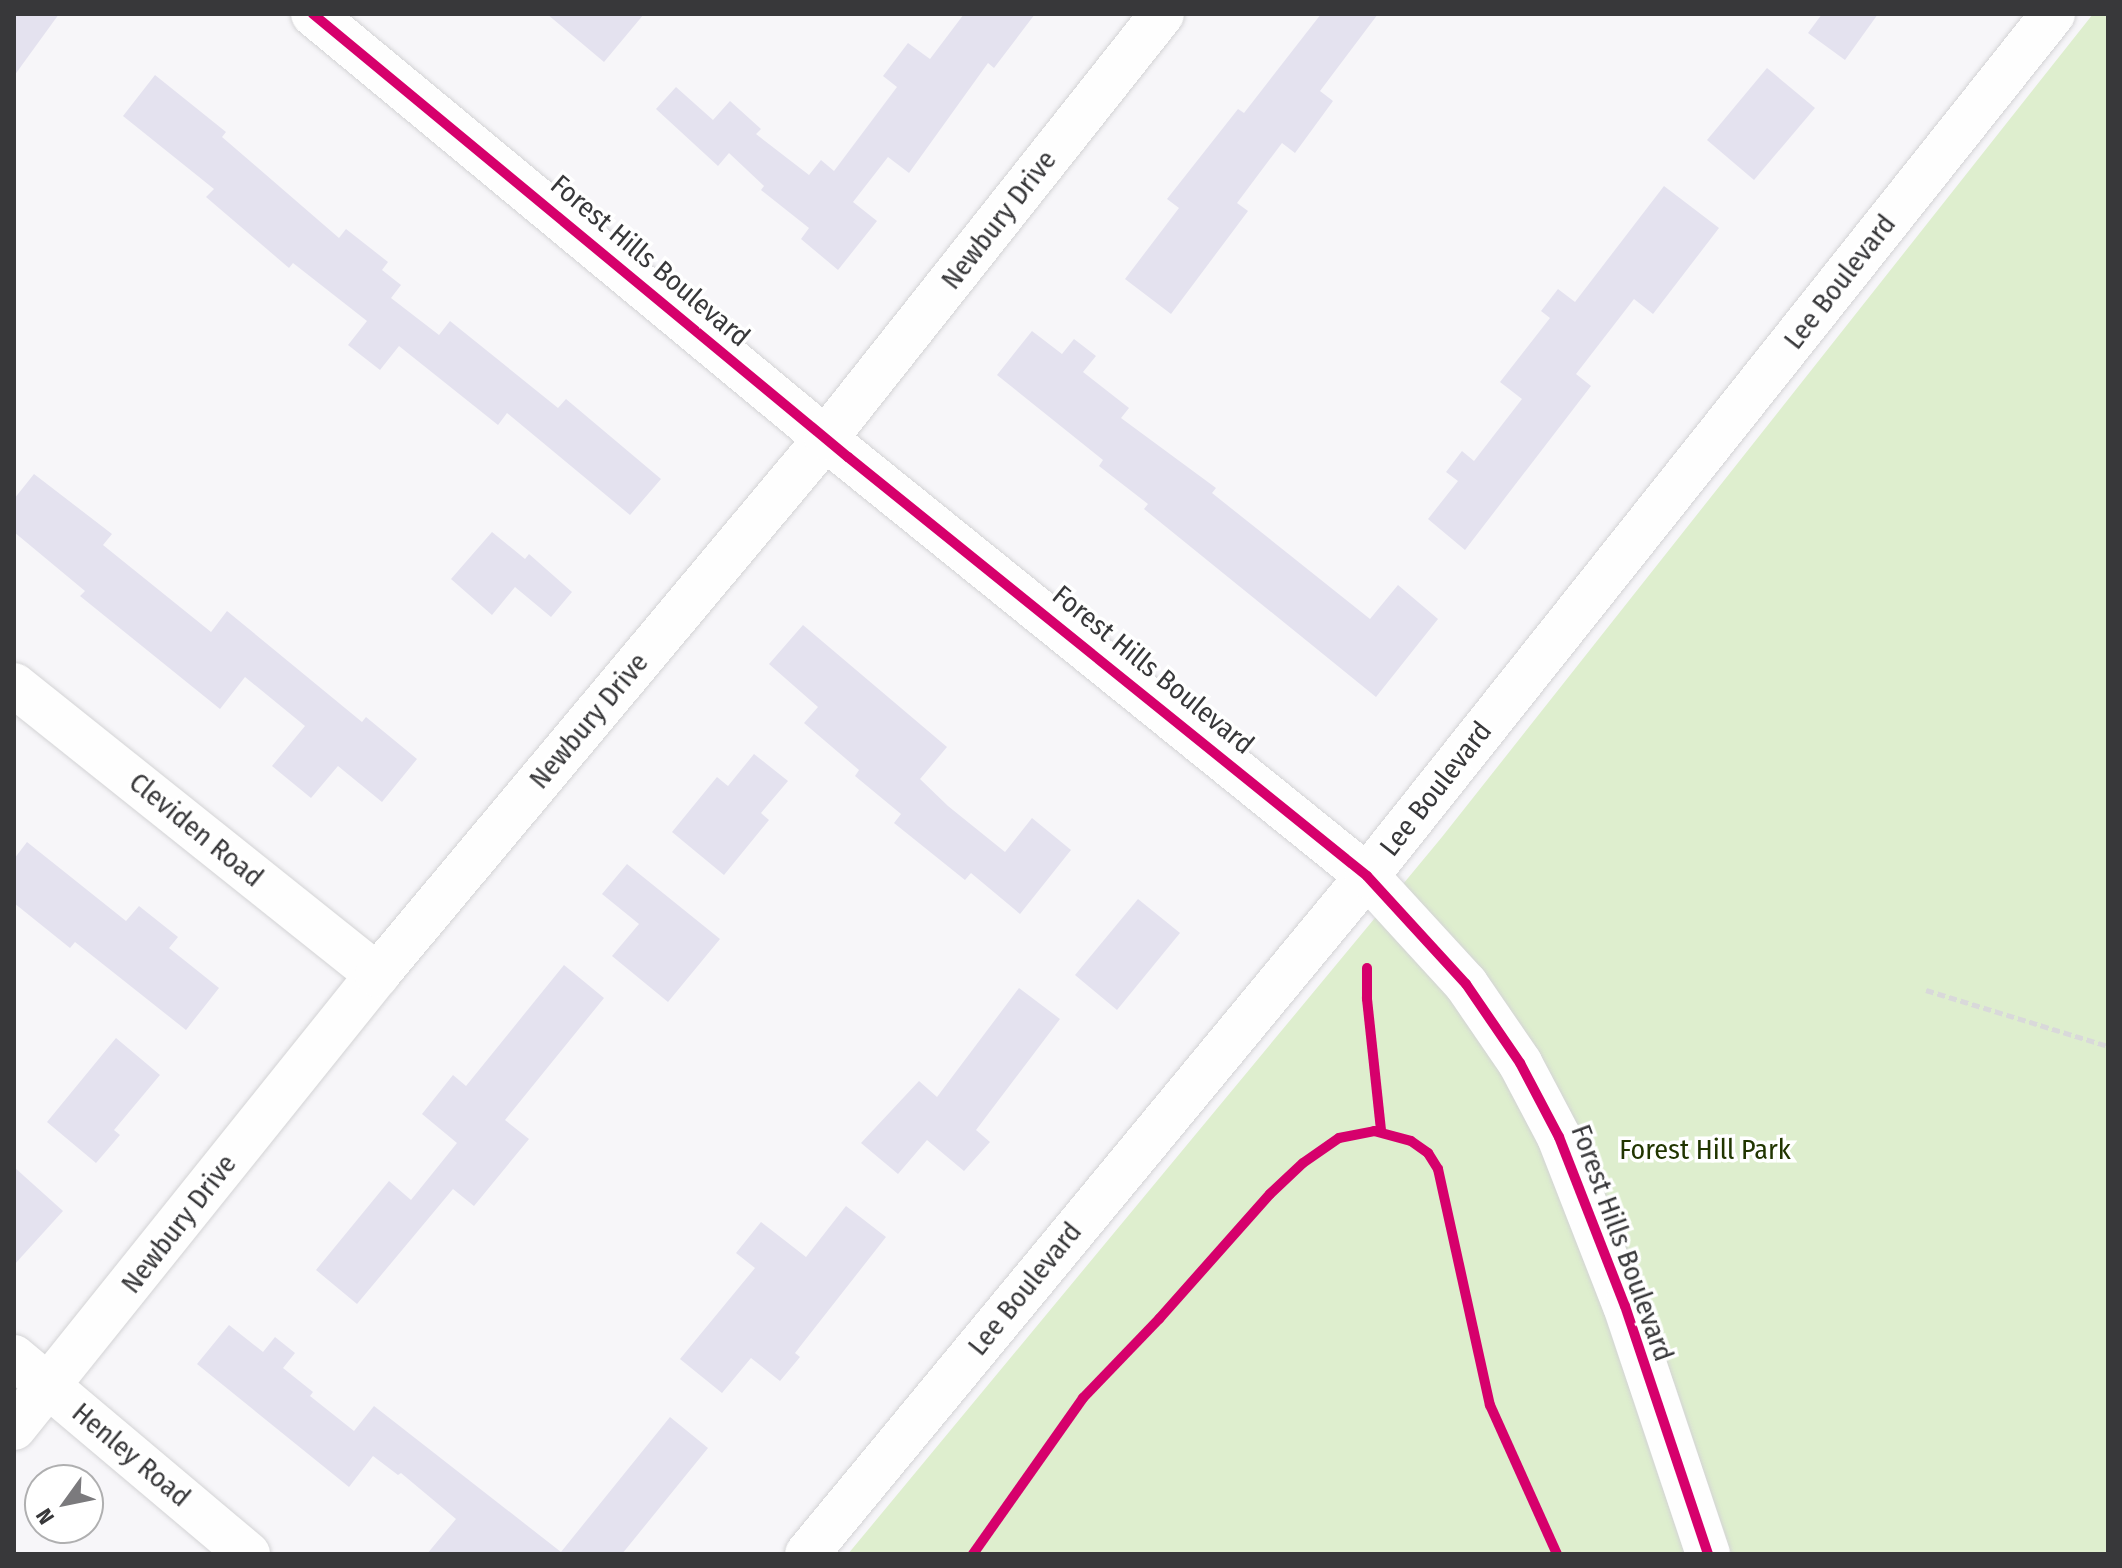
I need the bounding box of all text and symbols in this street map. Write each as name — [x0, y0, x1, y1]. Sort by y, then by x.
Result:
street label: Newbury Drive — [934, 144, 1064, 296]
street label: Forest Hills Boulevard — [544, 168, 756, 354]
street label: Lee Boulevard — [1777, 208, 1903, 356]
street label: Forest Hills Boulevard — [1046, 578, 1260, 762]
street label: Newbury Drive — [523, 646, 655, 796]
street label: Lee Boulevard — [1373, 715, 1499, 863]
street label: Cleviden Road — [122, 766, 270, 894]
street label: Forest Hills Boulevard — [1564, 1120, 1680, 1366]
park label: Forest Hill Park — [1619, 1133, 1791, 1167]
street label: Newbury Drive — [114, 1148, 244, 1300]
street label: Lee Boulevard — [961, 1216, 1089, 1362]
street label: Henley Road — [65, 1396, 197, 1514]
north arrow — [24, 1464, 104, 1544]
text: N — [30, 1503, 60, 1529]

